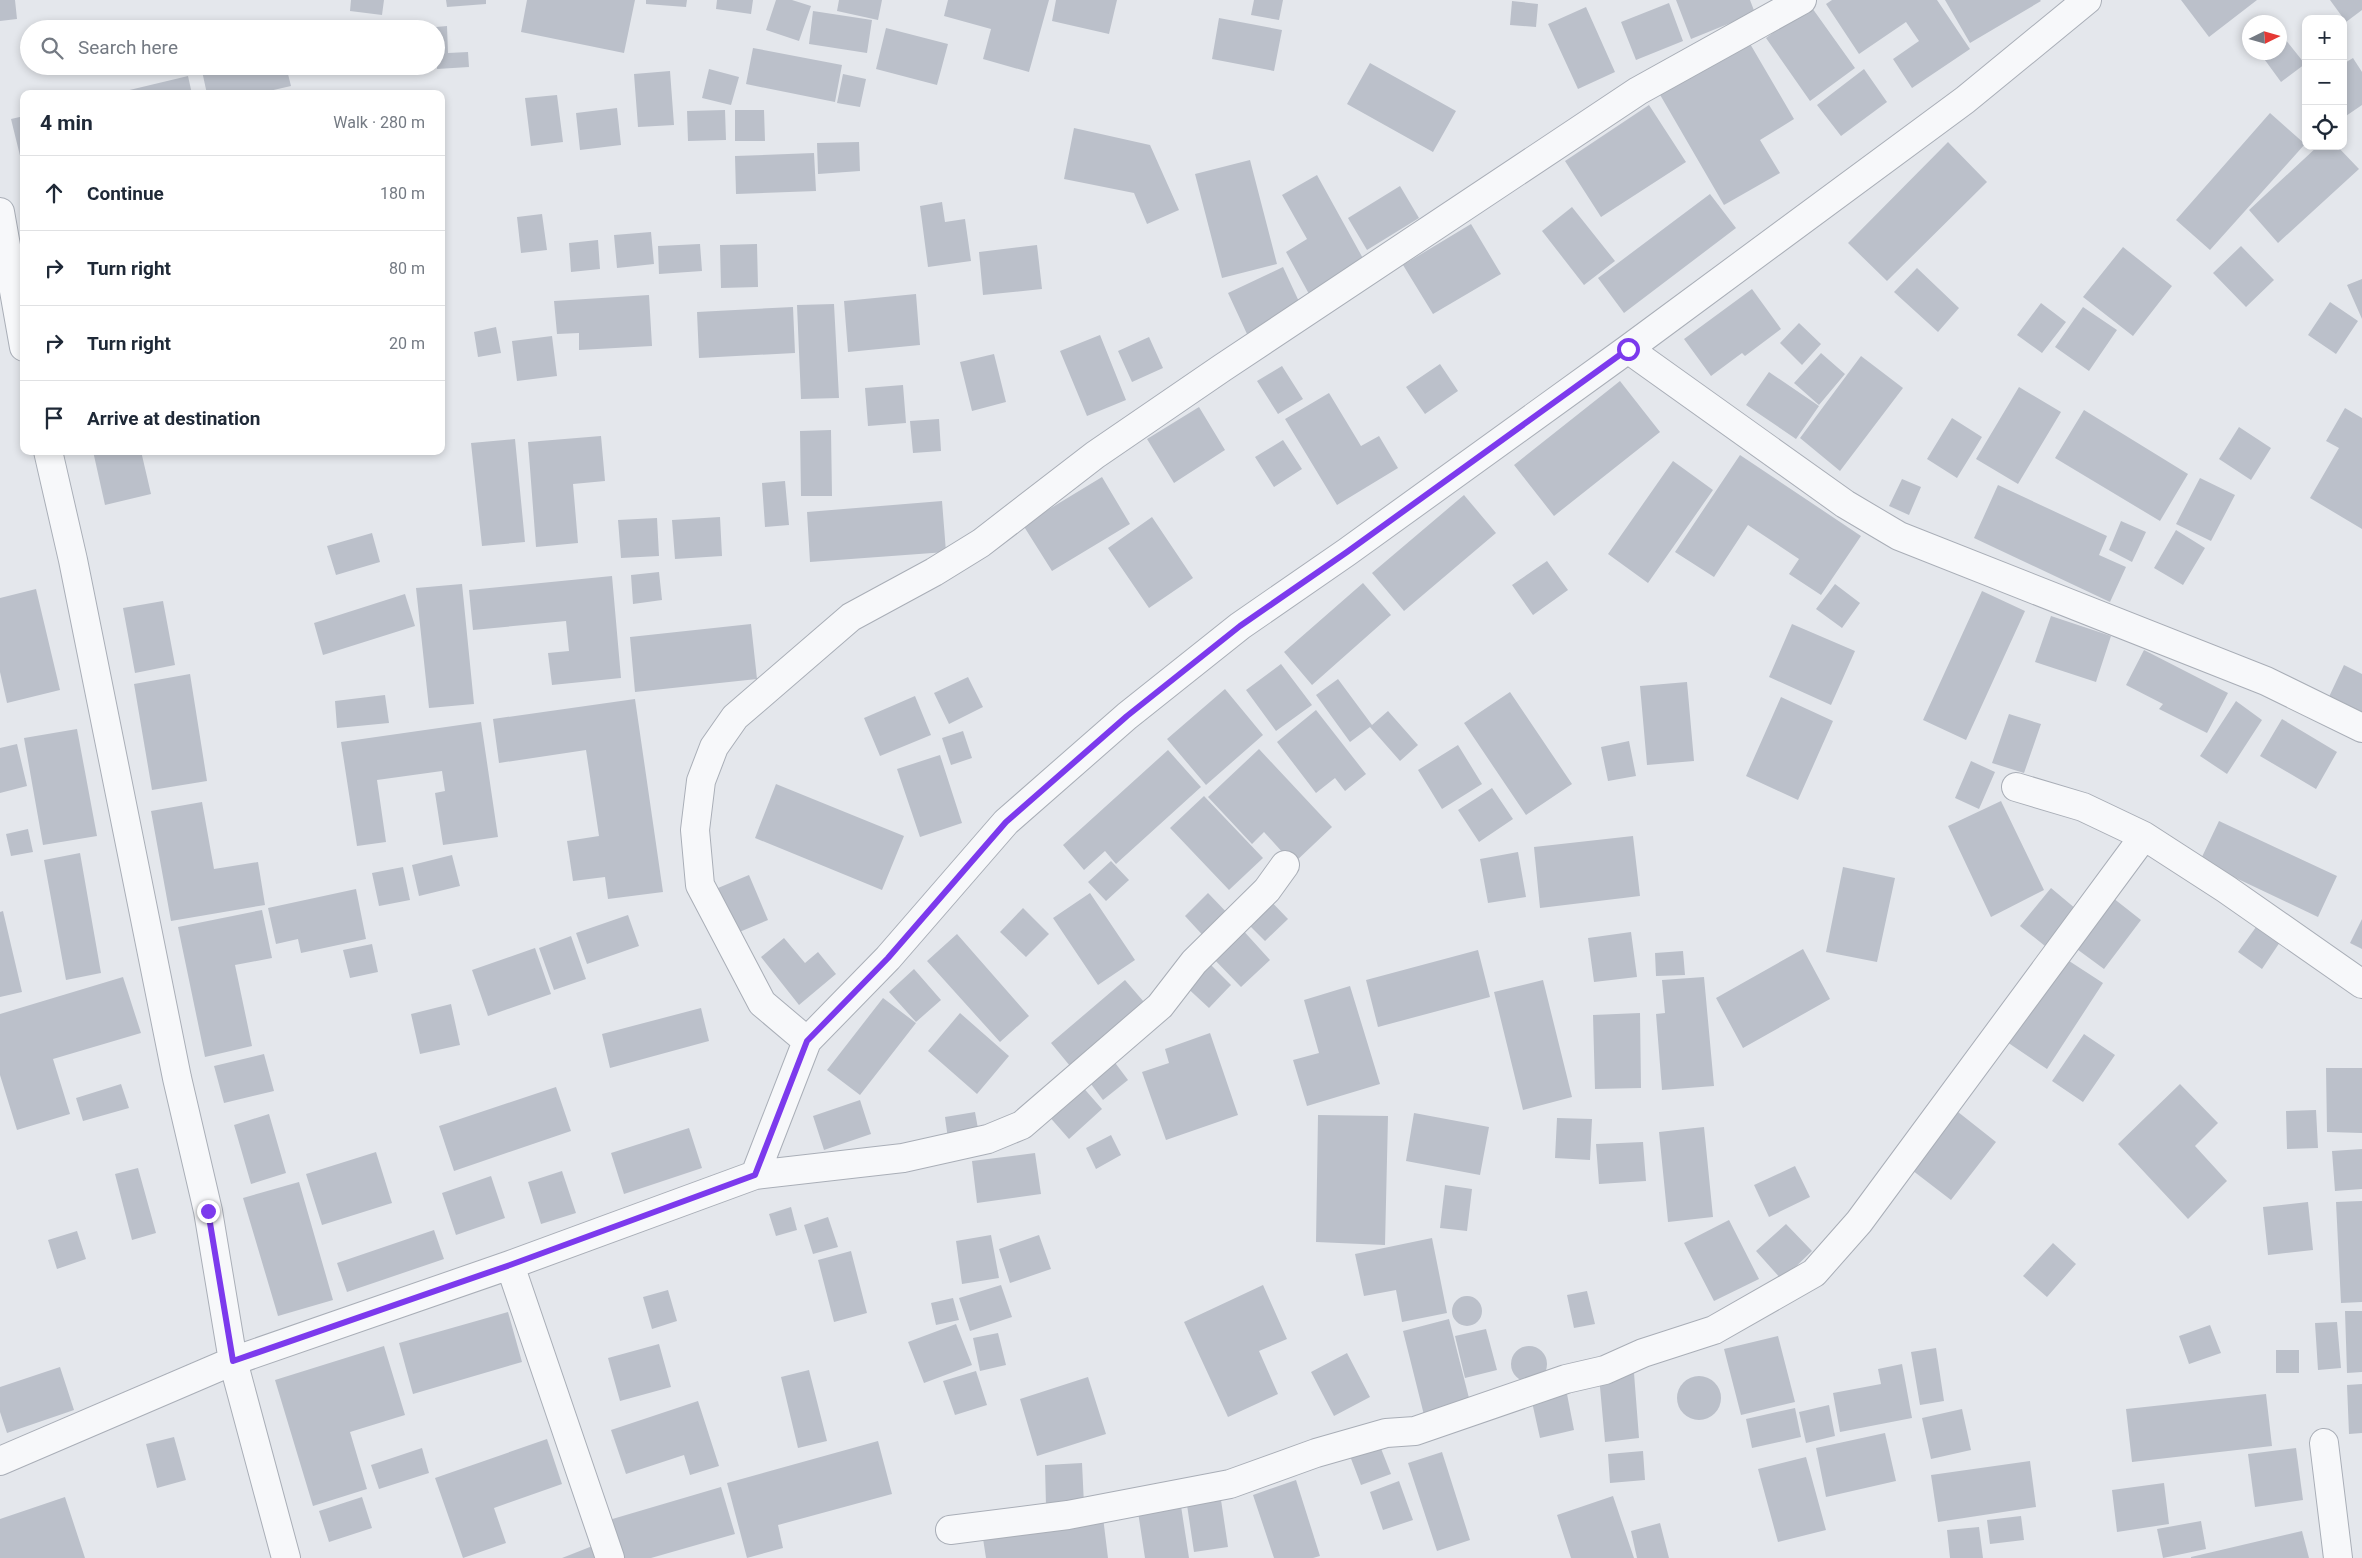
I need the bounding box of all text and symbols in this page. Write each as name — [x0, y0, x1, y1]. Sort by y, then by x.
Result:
north arrow — [2242, 15, 2287, 60]
map controls — [2302, 15, 2347, 150]
button: + — [2302, 15, 2347, 60]
search box — [20, 20, 445, 75]
icon: search — [38, 34, 66, 62]
text: Search here — [78, 36, 178, 59]
button: − — [2302, 60, 2347, 105]
button: locate — [2302, 105, 2347, 150]
text: 4 min — [40, 111, 93, 135]
text: Walk · 280 m — [333, 113, 425, 132]
icon: ahead — [40, 179, 68, 207]
text: Continue — [87, 182, 164, 205]
text: 180 m — [380, 184, 425, 203]
icon: right — [40, 254, 68, 282]
text: Turn right — [87, 257, 171, 280]
text: 80 m — [389, 259, 425, 278]
icon: right — [40, 329, 68, 357]
text: Turn right — [87, 332, 171, 355]
text: 20 m — [389, 334, 425, 353]
route start — [1617, 338, 1640, 361]
icon: arrive — [40, 404, 68, 432]
text: Arrive at destination — [87, 407, 260, 430]
route end — [197, 1200, 220, 1223]

